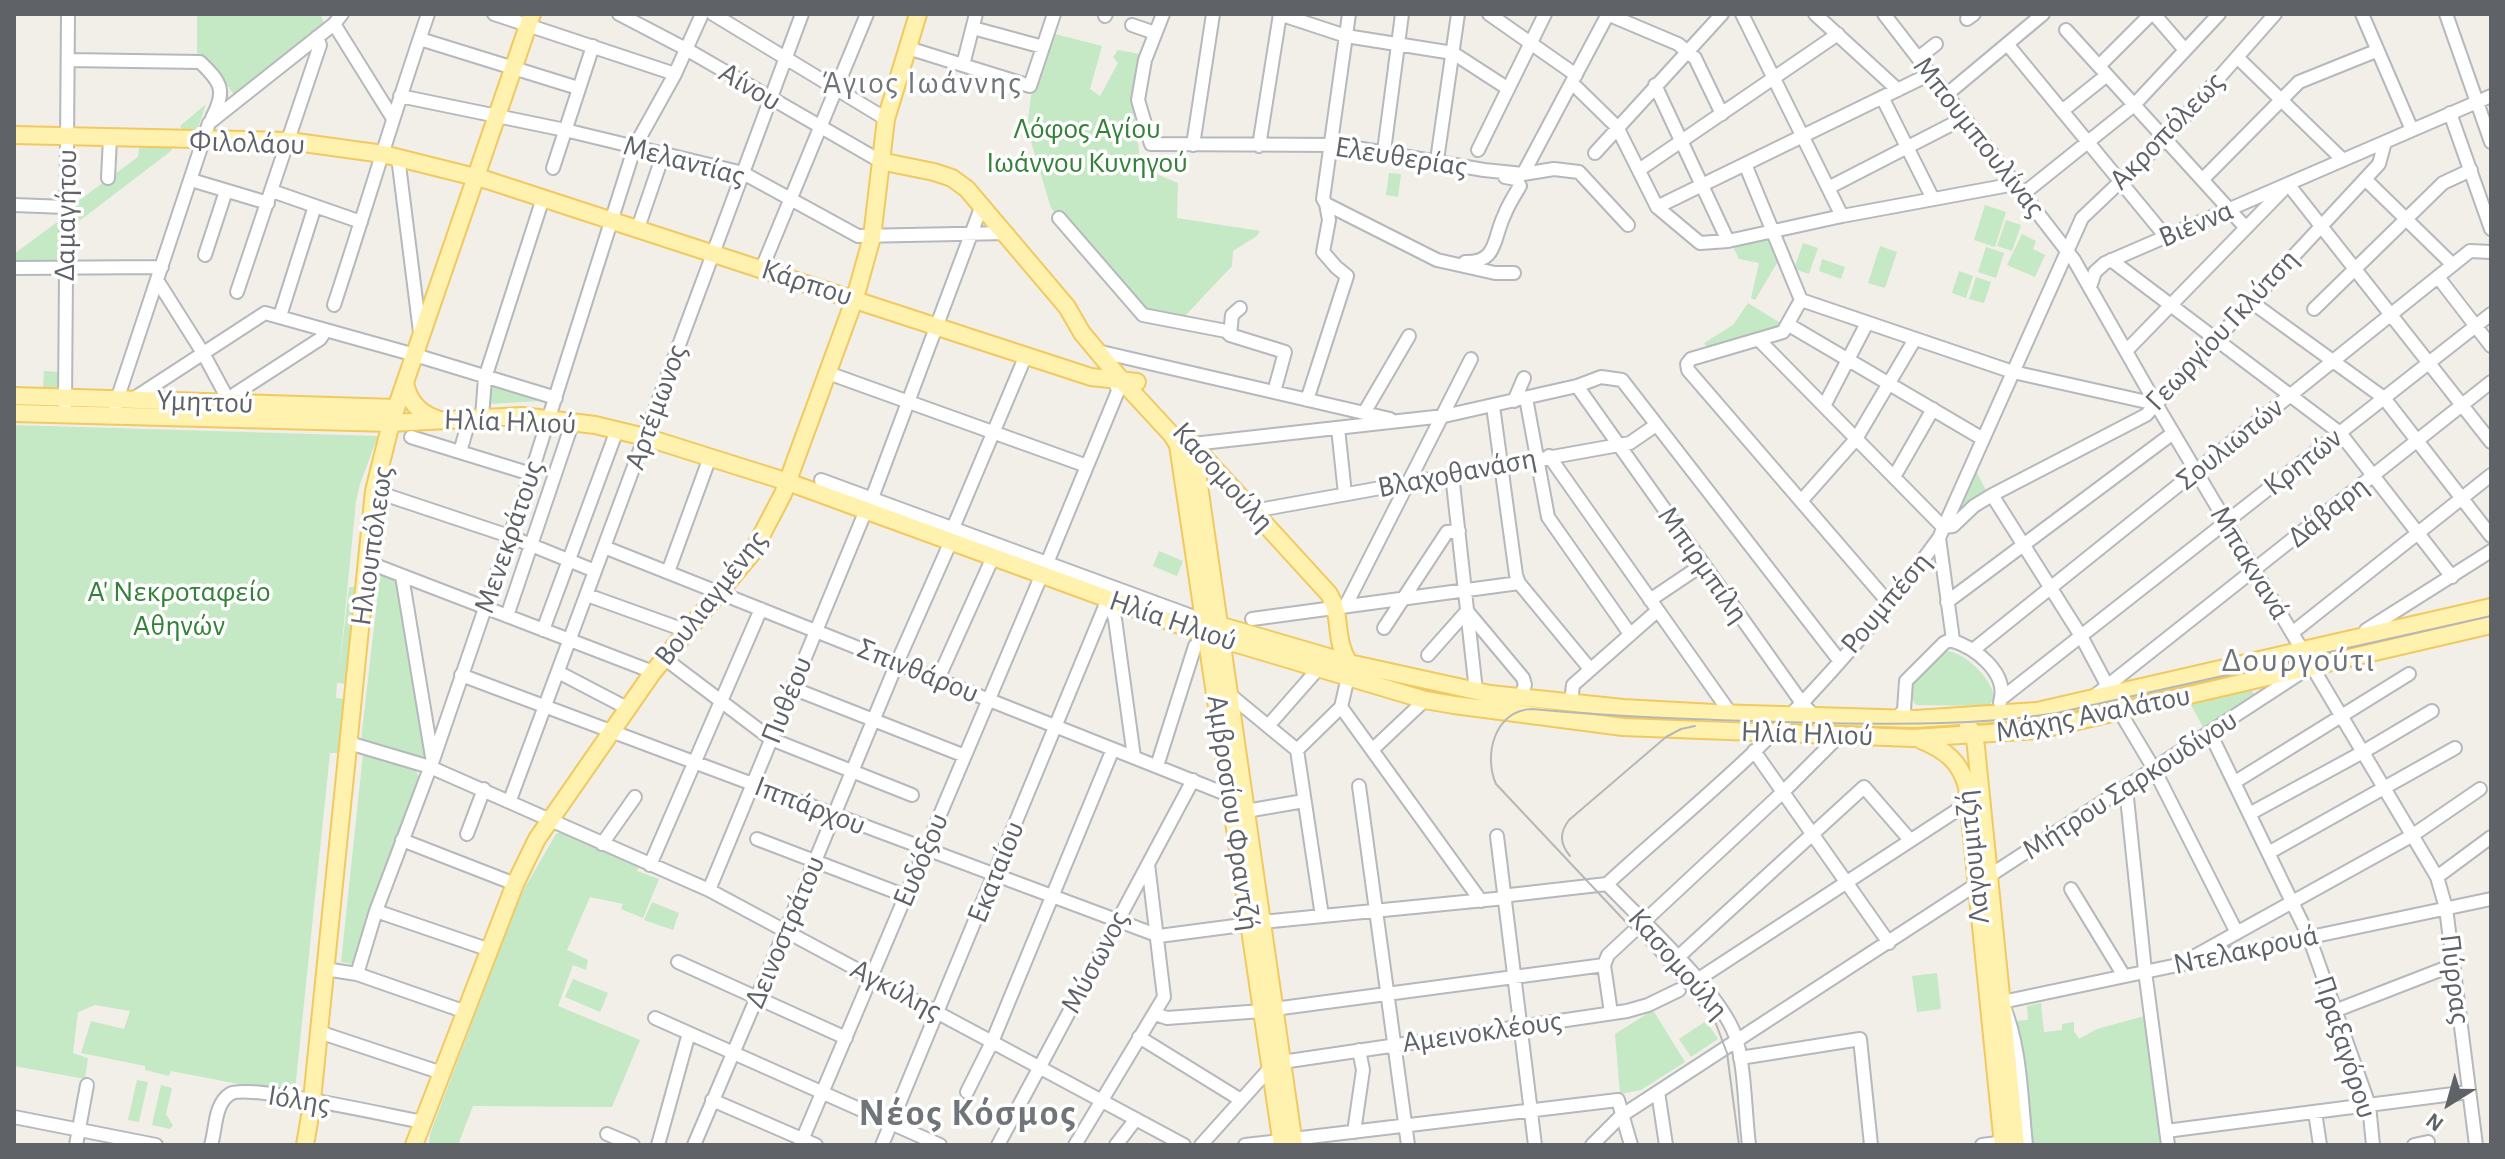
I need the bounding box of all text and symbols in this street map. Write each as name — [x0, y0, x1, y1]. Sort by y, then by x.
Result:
street label: Μπουμπουλίνας — [1905, 49, 2053, 225]
street label: Αίνου — [712, 55, 788, 119]
district label: Άγιος Ιωάννης — [821, 64, 1023, 102]
street label: Ακροπόλεως — [2102, 64, 2232, 198]
park label: Λόφος Αγίου Ιωάννου Κυνηγού — [986, 111, 1188, 182]
street label: Φιλολάου — [188, 123, 306, 163]
street label: Μελαντίας — [619, 128, 749, 194]
street label: Ελευθερίας — [1332, 129, 1470, 185]
street label: Δαμαγήτου — [47, 149, 85, 281]
street label: Βιέννα — [2153, 192, 2239, 256]
street label: Γεωργίου Γκλύτση — [2138, 242, 2306, 418]
street label: Κάρπου — [757, 251, 857, 315]
street label: Αρτέμωνος — [617, 339, 695, 475]
street label: Υμηττού — [156, 382, 254, 422]
street label: Σουλιωτών — [2169, 390, 2291, 498]
street label: Ηλία Ηλιού — [443, 402, 577, 442]
street label: Κασομούλη — [1164, 415, 1282, 539]
street label: Κρητών — [2256, 420, 2350, 504]
street label: Βλαχοθανάση — [1375, 440, 1539, 506]
street label: Μενεκράτους — [466, 456, 552, 618]
street label: Ηλιουπόλεως — [343, 464, 401, 628]
street label: Δάβαρη — [2280, 469, 2376, 555]
street label: Μπιρμπίλη — [1650, 500, 1756, 630]
street label: Μπακνανά — [2202, 500, 2298, 626]
street label: Βουλιαγμένης — [647, 523, 775, 673]
street label: Ρουμπέση — [1833, 545, 1939, 661]
park label: Α' Νεκροταφείο Αθηνών — [87, 574, 271, 644]
street label: Ηλία Ηλιού — [1104, 582, 1242, 660]
street label: Σπινθάρου — [852, 630, 984, 712]
district label: Δουργούτι — [2222, 641, 2376, 681]
street label: Πυθέου — [753, 651, 821, 749]
street label: Μάχης Αναλάτου — [1993, 677, 2193, 751]
street label: Αμβροσίου Φραντζή — [1199, 693, 1267, 933]
street label: Μήτρου Σαρκουδίνου — [2016, 702, 2244, 868]
street label: Ηλία Ηλιού — [1740, 714, 1874, 754]
street label: Ιππάρχου — [749, 768, 871, 844]
street label: Λαγουμιτζή — [1948, 788, 1998, 926]
street label: Ευδόξου — [885, 808, 957, 912]
street label: Εκαταίου — [959, 816, 1033, 928]
street label: Δεινοστράτου — [737, 850, 833, 1014]
street label: Κασομούλη — [1620, 901, 1736, 1027]
street label: Μύσωνος — [1053, 904, 1137, 1020]
street label: Ντελακρουά — [2170, 917, 2322, 983]
street label: Πύρρας — [2432, 932, 2478, 1026]
street label: Αγκύλης — [844, 951, 948, 1029]
street label: Πραξαγόρου — [2305, 971, 2385, 1123]
street label: Αμεινοκλέους — [1400, 1003, 1564, 1061]
north arrow — [2409, 1063, 2489, 1143]
street label: Ιόλης — [265, 1077, 333, 1123]
district label: Νέος Κόσμος — [858, 1091, 1078, 1137]
text: N — [2422, 1109, 2447, 1136]

